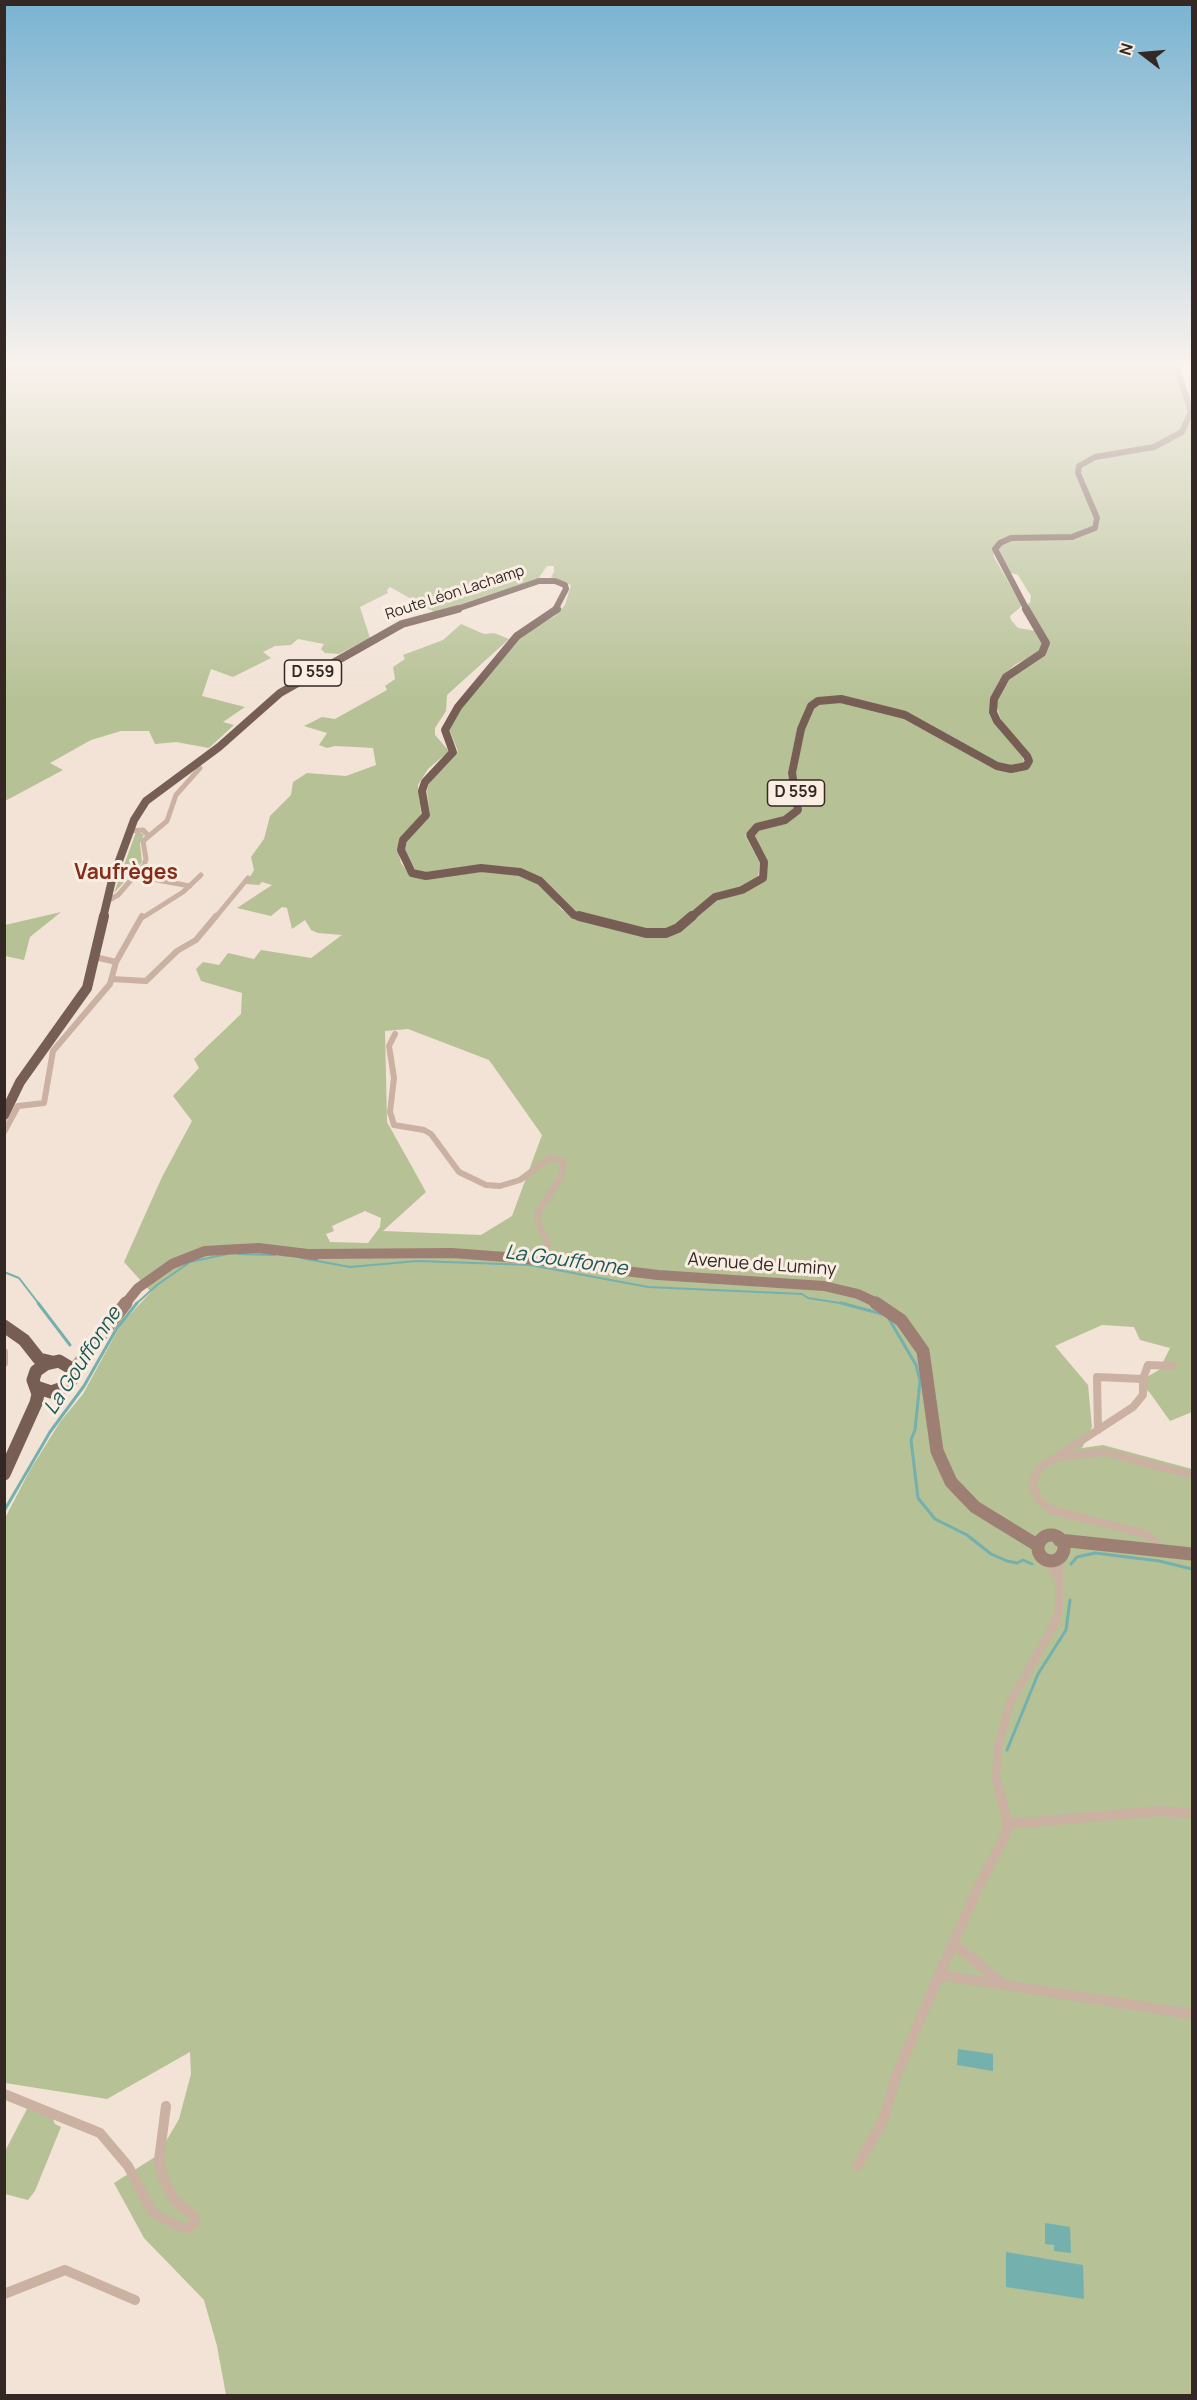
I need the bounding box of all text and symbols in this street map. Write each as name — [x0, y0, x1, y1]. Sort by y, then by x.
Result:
north arrow — [1113, 24, 1173, 84]
text: N — [1114, 40, 1138, 58]
street label: Route Léon Lachamp — [383, 562, 527, 624]
road number: D 559 — [284, 660, 342, 686]
road number: D 559 — [768, 780, 824, 806]
district label: Vaufrèges — [74, 860, 178, 886]
water label: La Gouffonne — [503, 1241, 629, 1281]
street label: Avenue de Luminy — [687, 1249, 837, 1281]
water label: La Gouffonne — [39, 1303, 127, 1419]

